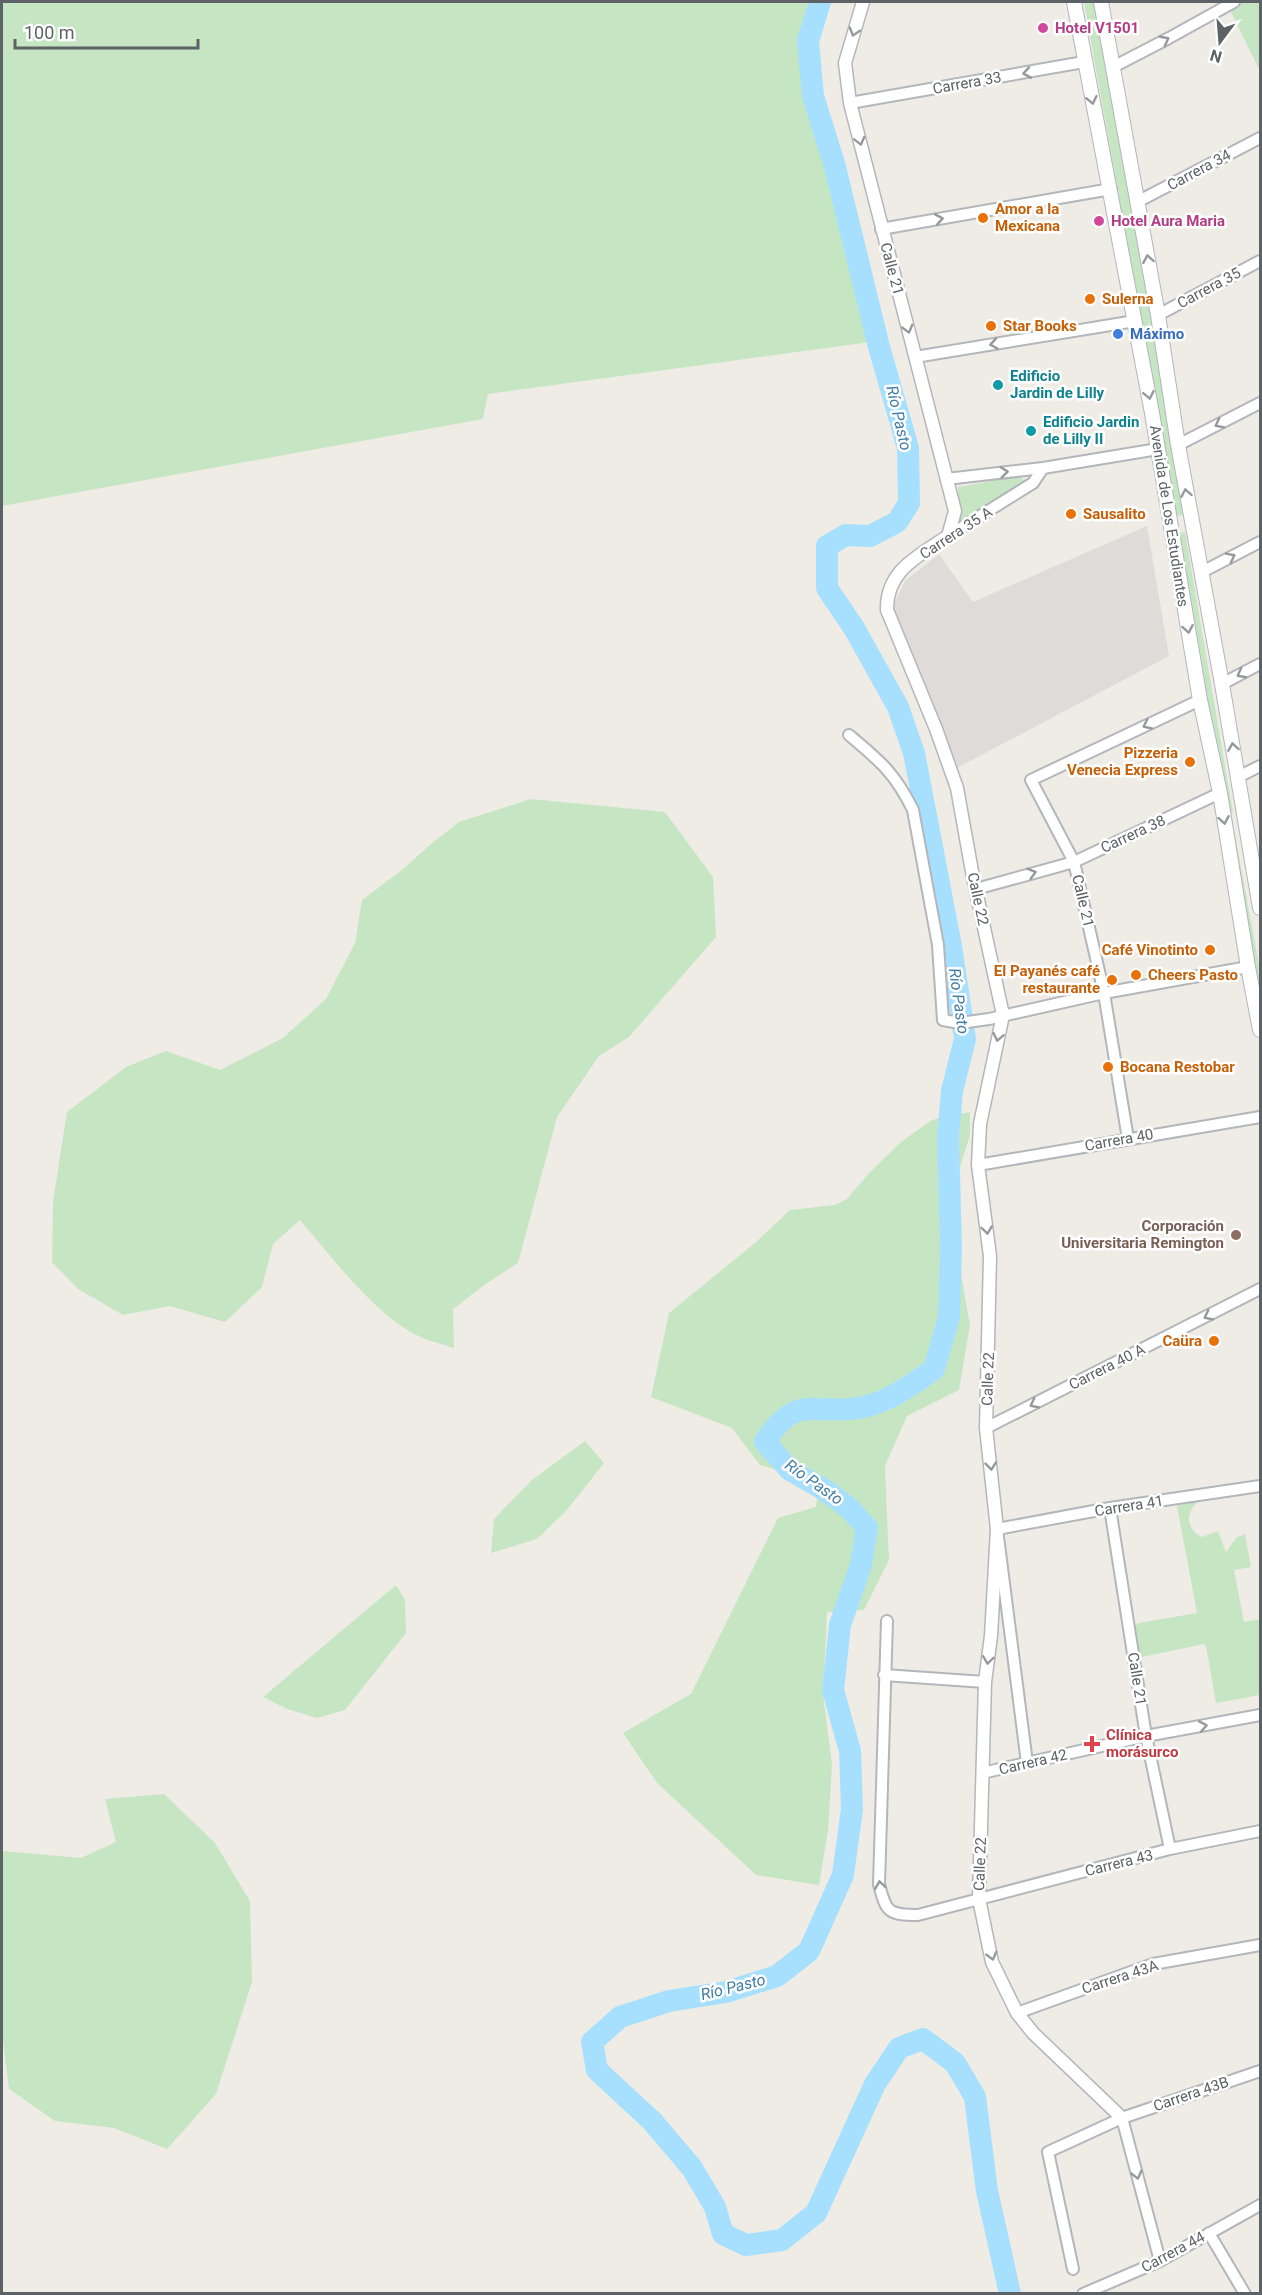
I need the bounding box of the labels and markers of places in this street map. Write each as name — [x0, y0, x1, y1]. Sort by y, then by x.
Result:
place label: Hotel V1501 — [1055, 19, 1139, 37]
marker: Hotel V1501 — [1036, 21, 1050, 35]
place label: Amor a la Mexicana — [995, 200, 1060, 235]
marker: Amor a la Mexicana — [976, 211, 990, 225]
place label: Hotel Aura Maria — [1111, 212, 1225, 230]
marker: Hotel Aura Maria — [1092, 214, 1106, 228]
place label: Sulerna — [1102, 290, 1154, 308]
marker: Sulerna — [1083, 292, 1097, 306]
place label: Star Books — [1003, 317, 1077, 335]
marker: Star Books — [984, 319, 998, 333]
place label: Máximo — [1130, 325, 1184, 343]
marker: Máximo — [1111, 327, 1125, 341]
place label: Edificio Jardin de Lilly — [1010, 367, 1105, 402]
marker: Edificio Jardin de Lilly — [991, 378, 1005, 392]
place label: Edificio Jardin de Lilly II — [1043, 413, 1139, 448]
marker: Edificio Jardin de Lilly II — [1024, 424, 1038, 438]
place label: Sausalito — [1083, 505, 1146, 523]
marker: Sausalito — [1064, 507, 1078, 521]
place label: Pizzeria Venecia Express — [1067, 744, 1178, 779]
marker: Pizzeria Venecia Express — [1183, 755, 1197, 769]
place label: Café Vinotinto — [1102, 941, 1198, 959]
marker: Café Vinotinto — [1203, 943, 1217, 957]
place label: El Payanés café restaurante — [994, 962, 1100, 997]
place label: Cheers Pasto — [1148, 966, 1238, 984]
marker: Cheers Pasto — [1129, 968, 1143, 982]
marker: El Payanés café restaurante — [1105, 973, 1119, 987]
place label: Bocana Restobar — [1120, 1058, 1235, 1076]
marker: Bocana Restobar — [1101, 1060, 1115, 1074]
place label: Corporación Universitaria Remington — [1061, 1217, 1224, 1252]
marker: Corporación Universitaria Remington — [1229, 1228, 1243, 1242]
place label: Caüra — [1162, 1332, 1202, 1350]
marker: Caüra — [1207, 1334, 1221, 1348]
place label: Clínica morásurco — [1106, 1726, 1178, 1761]
marker: Clínica morásurco — [1083, 1735, 1101, 1753]

